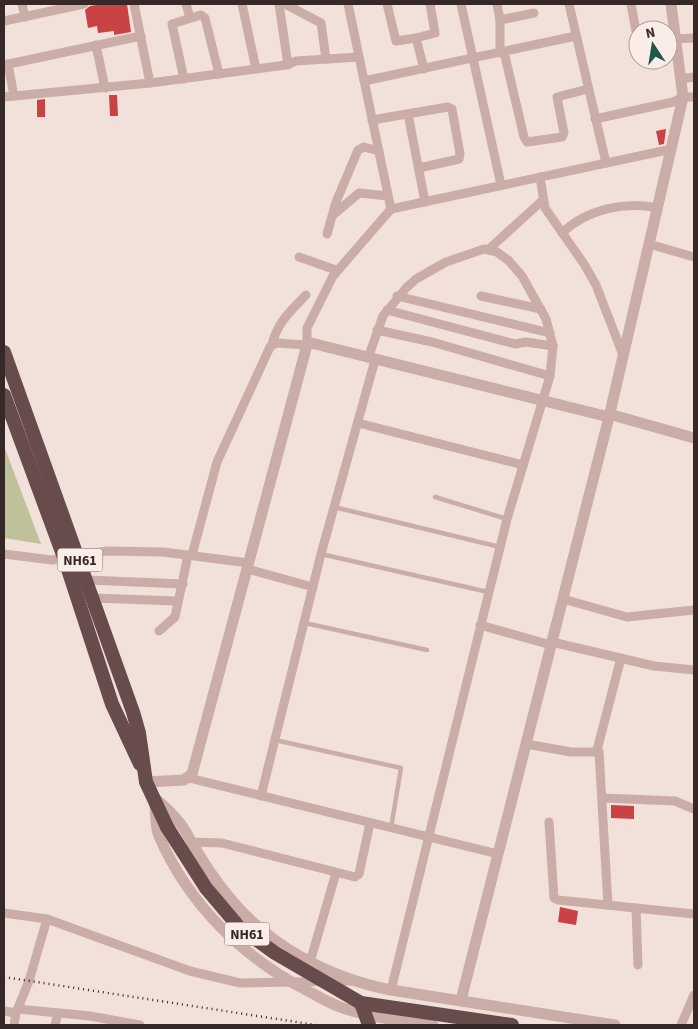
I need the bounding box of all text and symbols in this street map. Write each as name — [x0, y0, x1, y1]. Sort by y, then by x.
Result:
north arrow — [628, 20, 678, 70]
text: N — [644, 23, 657, 44]
road number: NH61 — [58, 548, 102, 572]
road number: NH61 — [224, 922, 270, 946]

